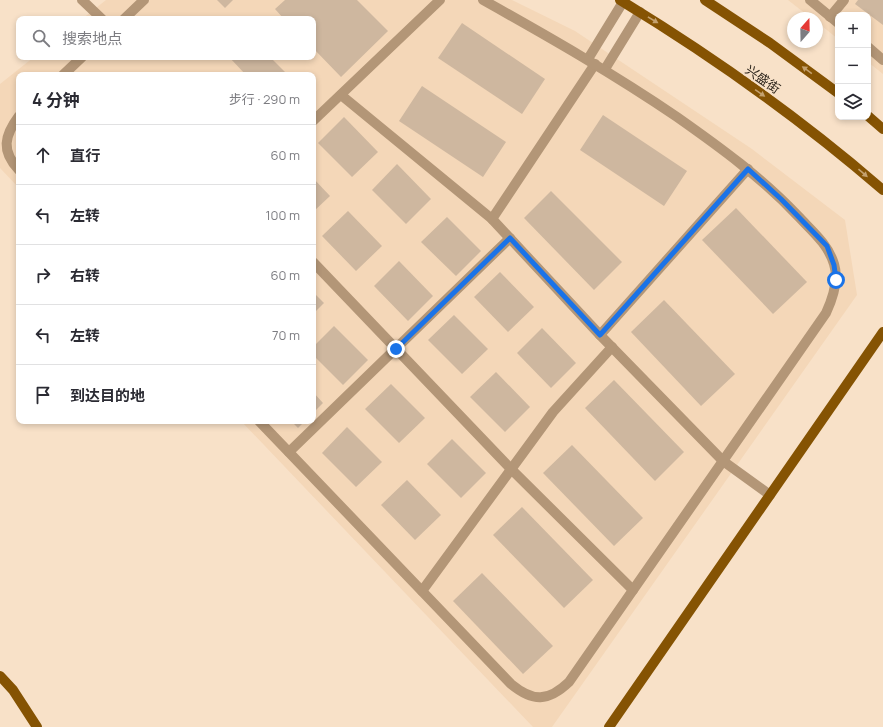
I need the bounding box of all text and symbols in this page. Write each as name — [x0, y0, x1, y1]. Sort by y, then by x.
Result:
north arrow — [787, 12, 823, 48]
map controls — [835, 12, 871, 120]
button: + — [835, 12, 871, 48]
search box — [16, 16, 316, 60]
one-way arrow — [647, 17, 659, 24]
icon: search — [30, 27, 52, 49]
text: 搜索地点 — [62, 28, 122, 49]
button: − — [835, 48, 871, 84]
street label: 兴盛街 — [742, 60, 784, 98]
one-way arrow — [801, 66, 812, 74]
button: layers — [835, 84, 871, 120]
text: 4 分钟 — [32, 88, 80, 111]
one-way arrow — [755, 89, 766, 97]
text: 步行 · 290 m — [229, 90, 300, 108]
icon: ahead — [32, 144, 54, 166]
text: 直行 — [70, 145, 100, 166]
text: 60 m — [270, 146, 300, 164]
one-way arrow — [858, 168, 868, 177]
icon: left — [32, 204, 54, 226]
text: 左转 — [70, 205, 100, 226]
text: 100 m — [265, 206, 300, 224]
icon: right — [32, 264, 54, 286]
text: 右转 — [70, 265, 100, 286]
text: 60 m — [270, 266, 300, 284]
route start — [827, 271, 845, 289]
icon: left — [32, 324, 54, 346]
text: 左转 — [70, 325, 100, 346]
text: 70 m — [272, 326, 300, 344]
route end — [387, 340, 405, 358]
icon: arrive — [32, 384, 54, 406]
text: 到达目的地 — [70, 385, 145, 406]

